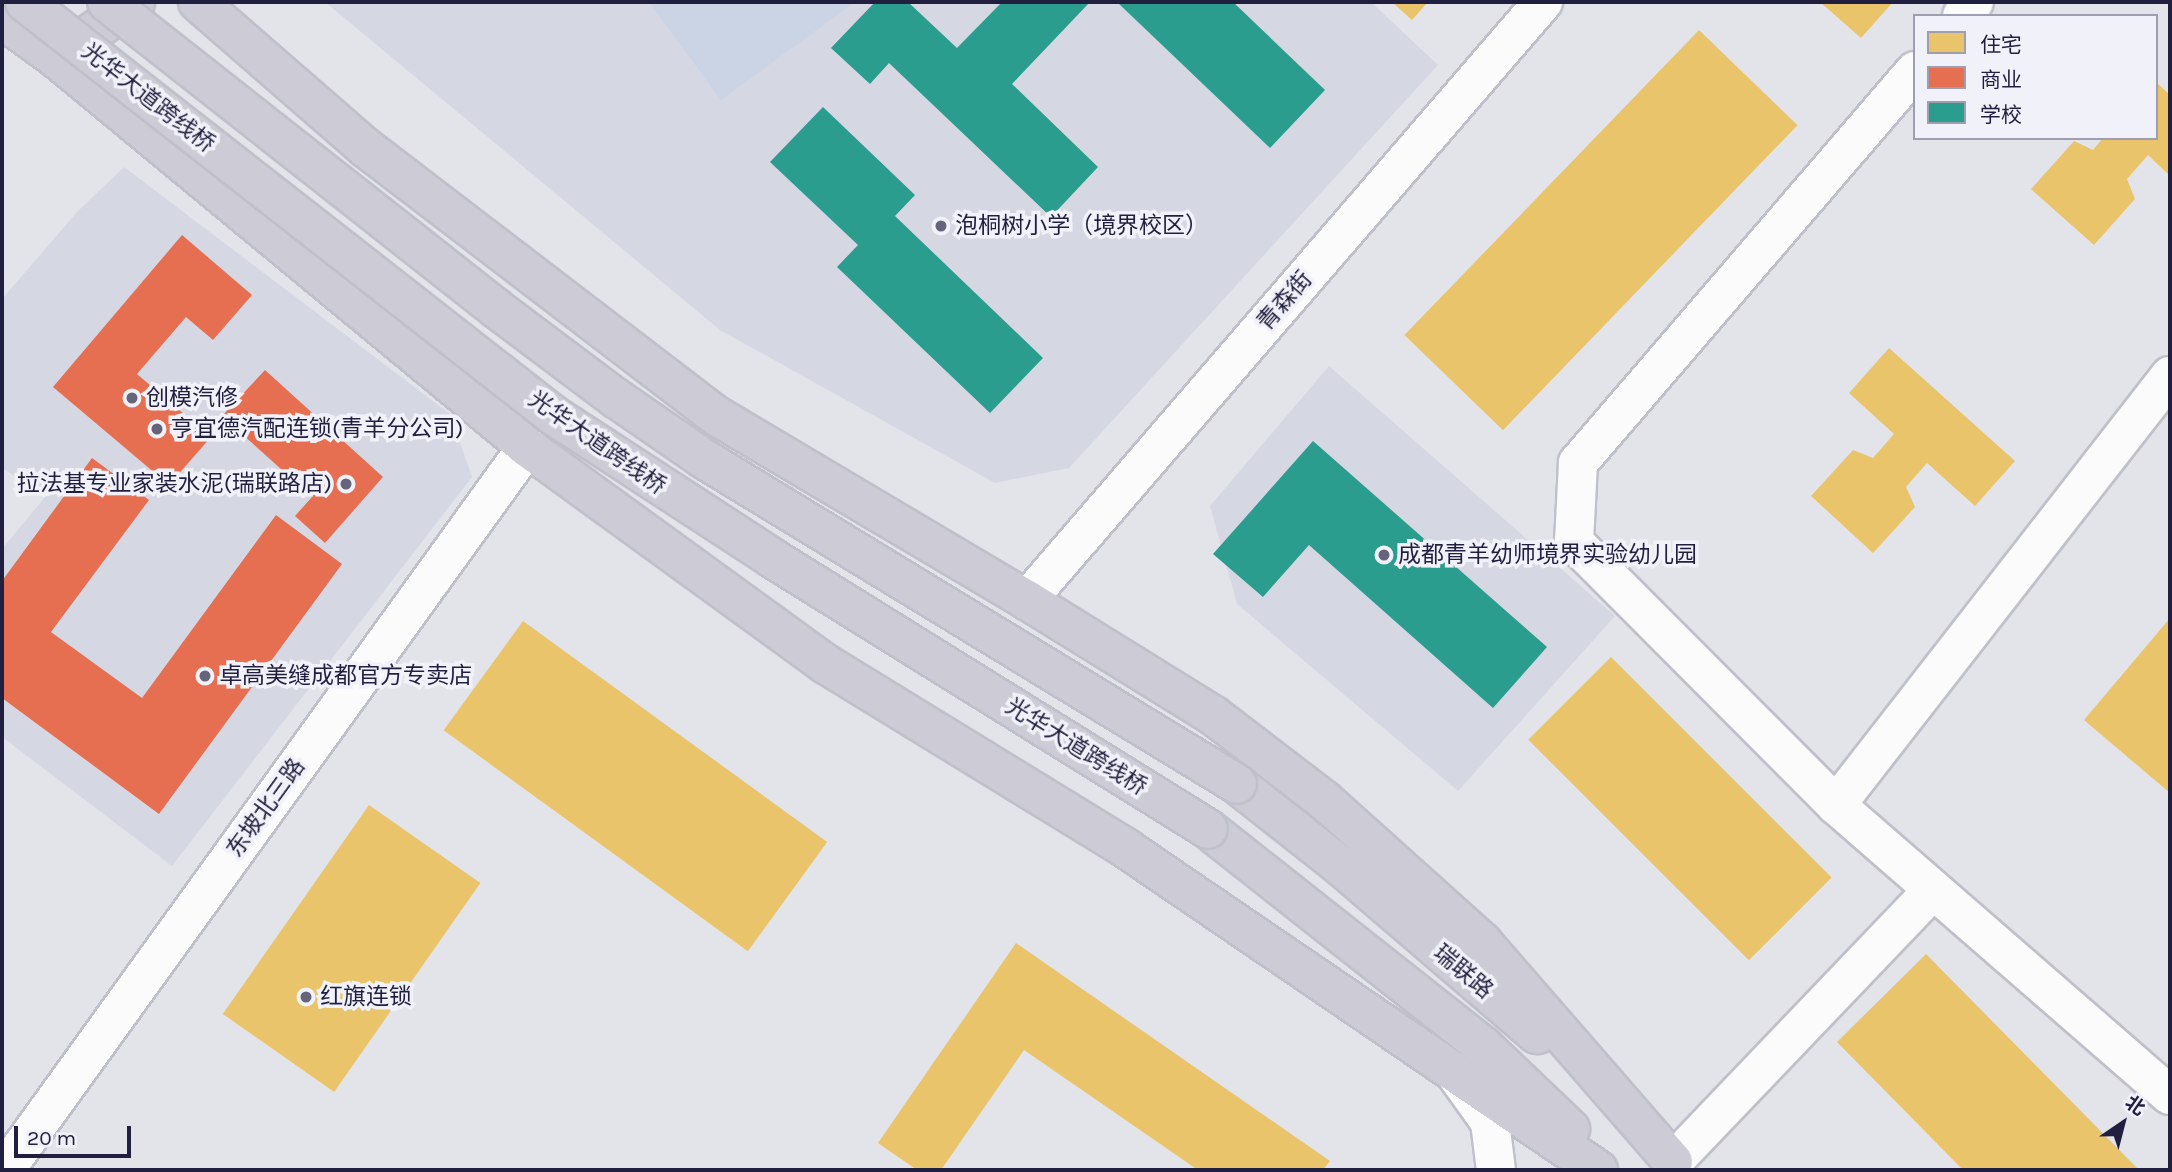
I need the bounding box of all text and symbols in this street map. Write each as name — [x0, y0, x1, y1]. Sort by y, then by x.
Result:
legend — [1913, 14, 2158, 140]
text: 住宅 — [1980, 33, 2022, 57]
street label: 光华大道跨线桥 — [76, 38, 220, 158]
text: 商业 — [1980, 68, 2022, 92]
text: 学校 — [1980, 103, 2022, 127]
place label: 泡桐树小学（境界校区） — [955, 212, 1208, 240]
marker: 泡桐树小学（境界校区） — [933, 218, 949, 234]
street label: 青森街 — [1252, 266, 1318, 336]
place label: 创模汽修 — [146, 384, 238, 412]
street label: 光华大道跨线桥 — [523, 386, 671, 500]
marker: 创模汽修 — [124, 390, 140, 406]
place label: 亨宜德汽配连锁(青羊分公司) — [171, 415, 463, 443]
marker: 亨宜德汽配连锁(青羊分公司) — [149, 421, 165, 437]
place label: 拉法基专业家装水泥(瑞联路店) — [17, 470, 332, 498]
marker: 拉法基专业家装水泥(瑞联路店) — [338, 476, 354, 492]
place label: 成都青羊幼师境界实验幼儿园 — [1398, 541, 1697, 569]
marker: 成都青羊幼师境界实验幼儿园 — [1376, 547, 1392, 563]
place label: 卓高美缝成都官方专卖店 — [219, 662, 472, 690]
marker: 卓高美缝成都官方专卖店 — [197, 668, 213, 684]
street label: 光华大道跨线桥 — [1000, 693, 1152, 801]
street label: 东坡北三路 — [221, 753, 311, 863]
street label: 瑞联路 — [1428, 939, 1498, 1005]
place label: 红旗连锁 — [320, 983, 412, 1011]
marker: 红旗连锁 — [298, 989, 314, 1005]
north arrow — [2088, 1088, 2158, 1158]
text: 北 — [2121, 1091, 2149, 1120]
scale bar — [18, 1112, 135, 1156]
text: 20 m — [27, 1126, 76, 1150]

